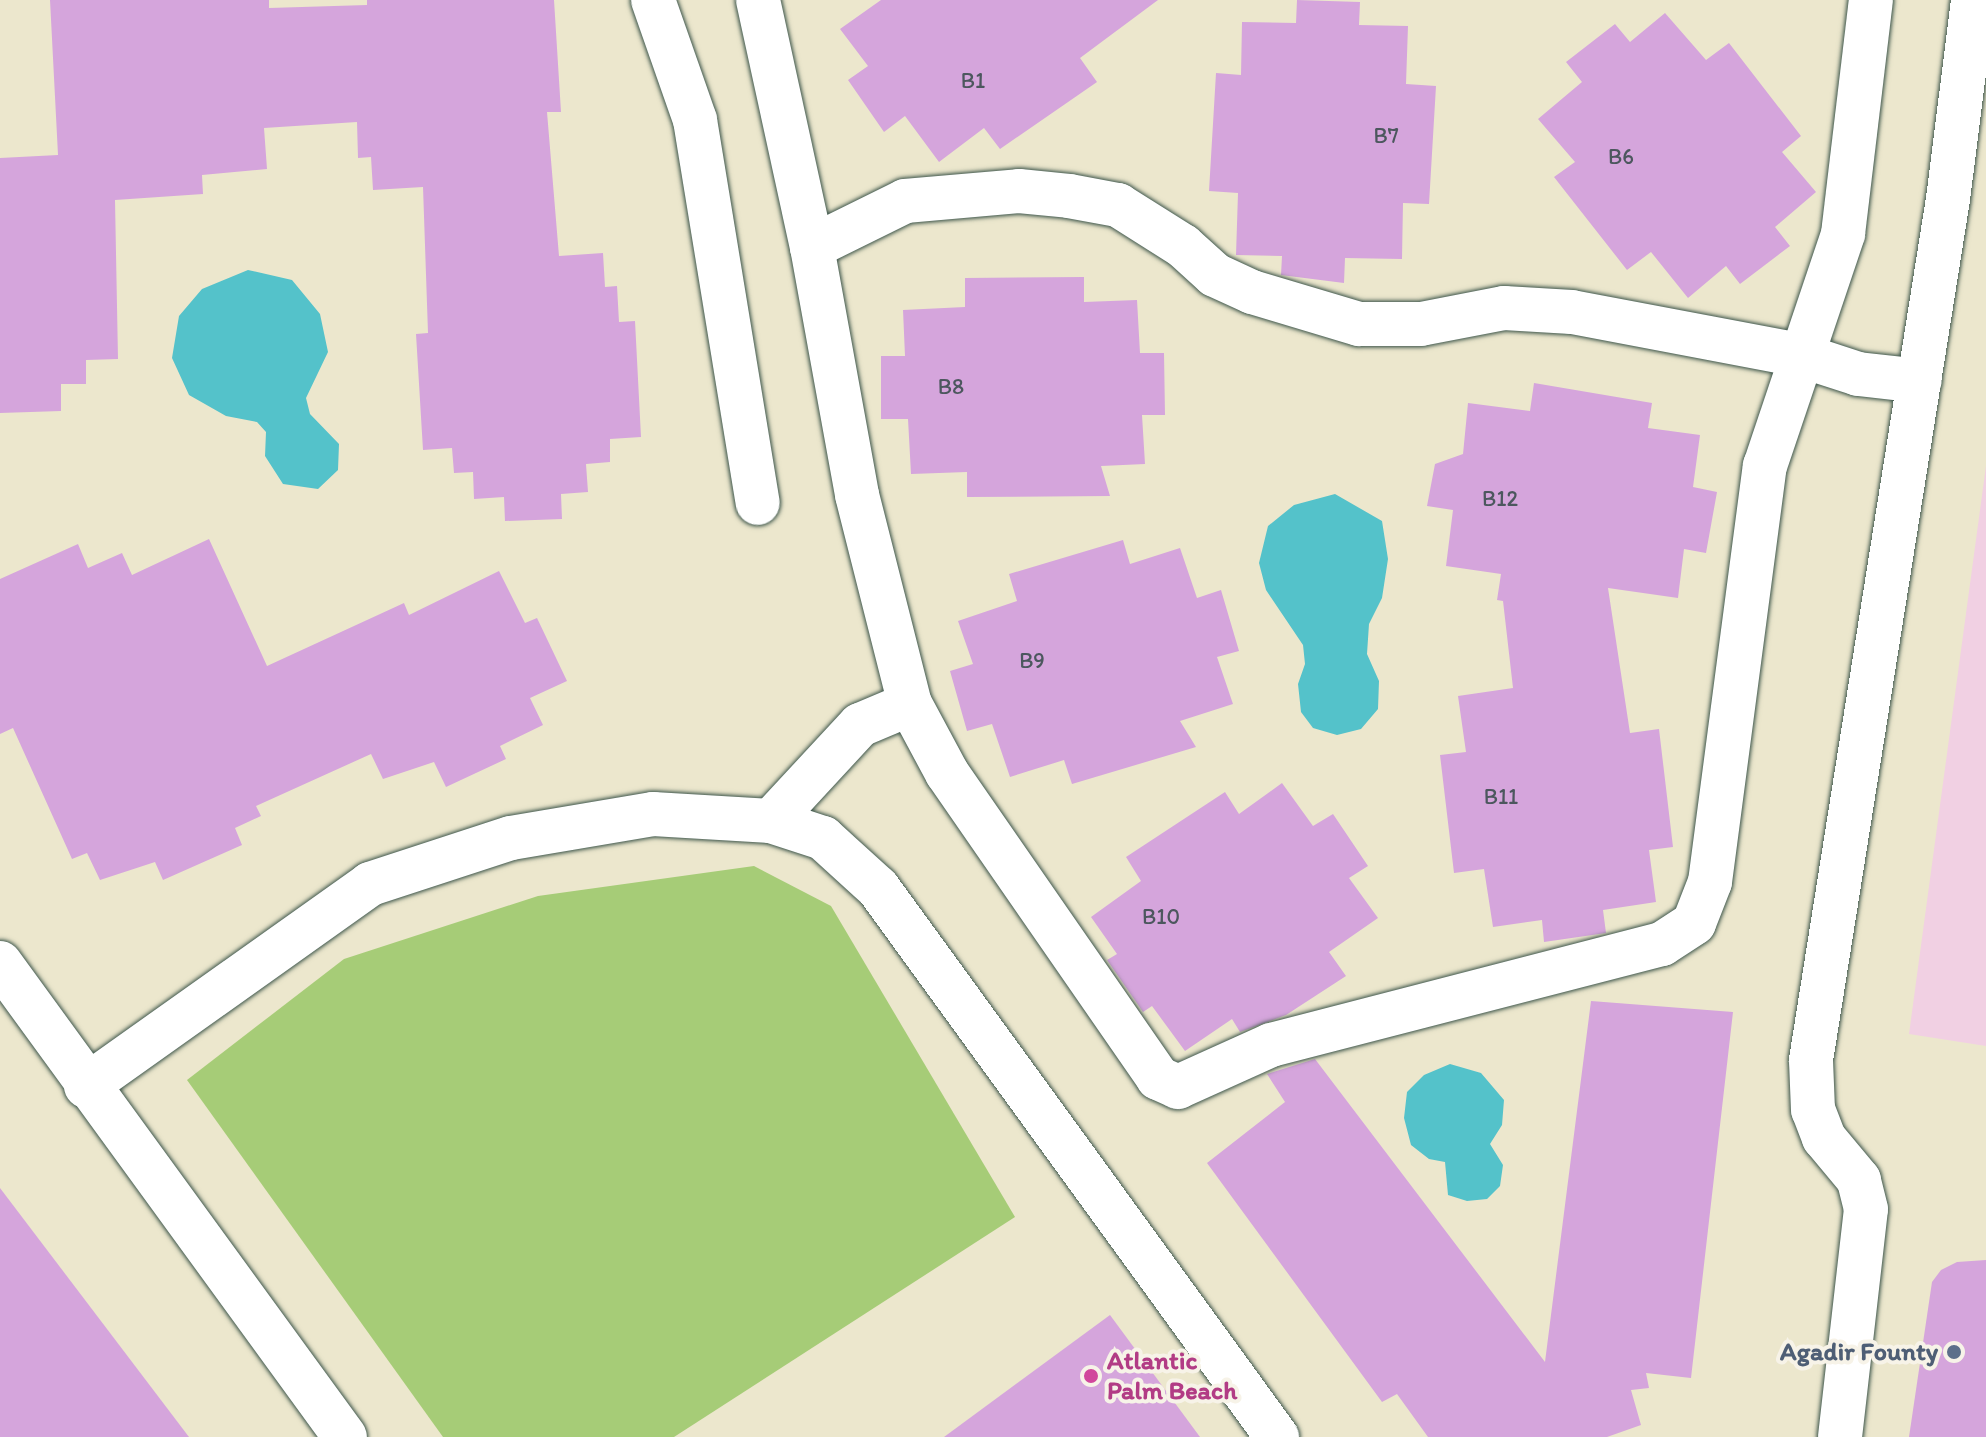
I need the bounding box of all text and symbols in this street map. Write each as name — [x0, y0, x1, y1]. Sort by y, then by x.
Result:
house number: B1 — [961, 68, 985, 94]
house number: B7 — [1373, 123, 1399, 149]
house number: B6 — [1608, 144, 1634, 170]
house number: B8 — [938, 374, 964, 400]
house number: B12 — [1482, 486, 1518, 512]
house number: B9 — [1019, 648, 1045, 674]
house number: B11 — [1484, 784, 1518, 810]
house number: B10 — [1142, 904, 1180, 930]
place label: Agadir Founty — [1781, 1336, 1938, 1368]
marker: Agadir Founty — [1945, 1343, 1963, 1361]
place label: Atlantic Palm Beach — [1107, 1345, 1236, 1406]
marker: Atlantic Palm Beach — [1082, 1367, 1100, 1385]

